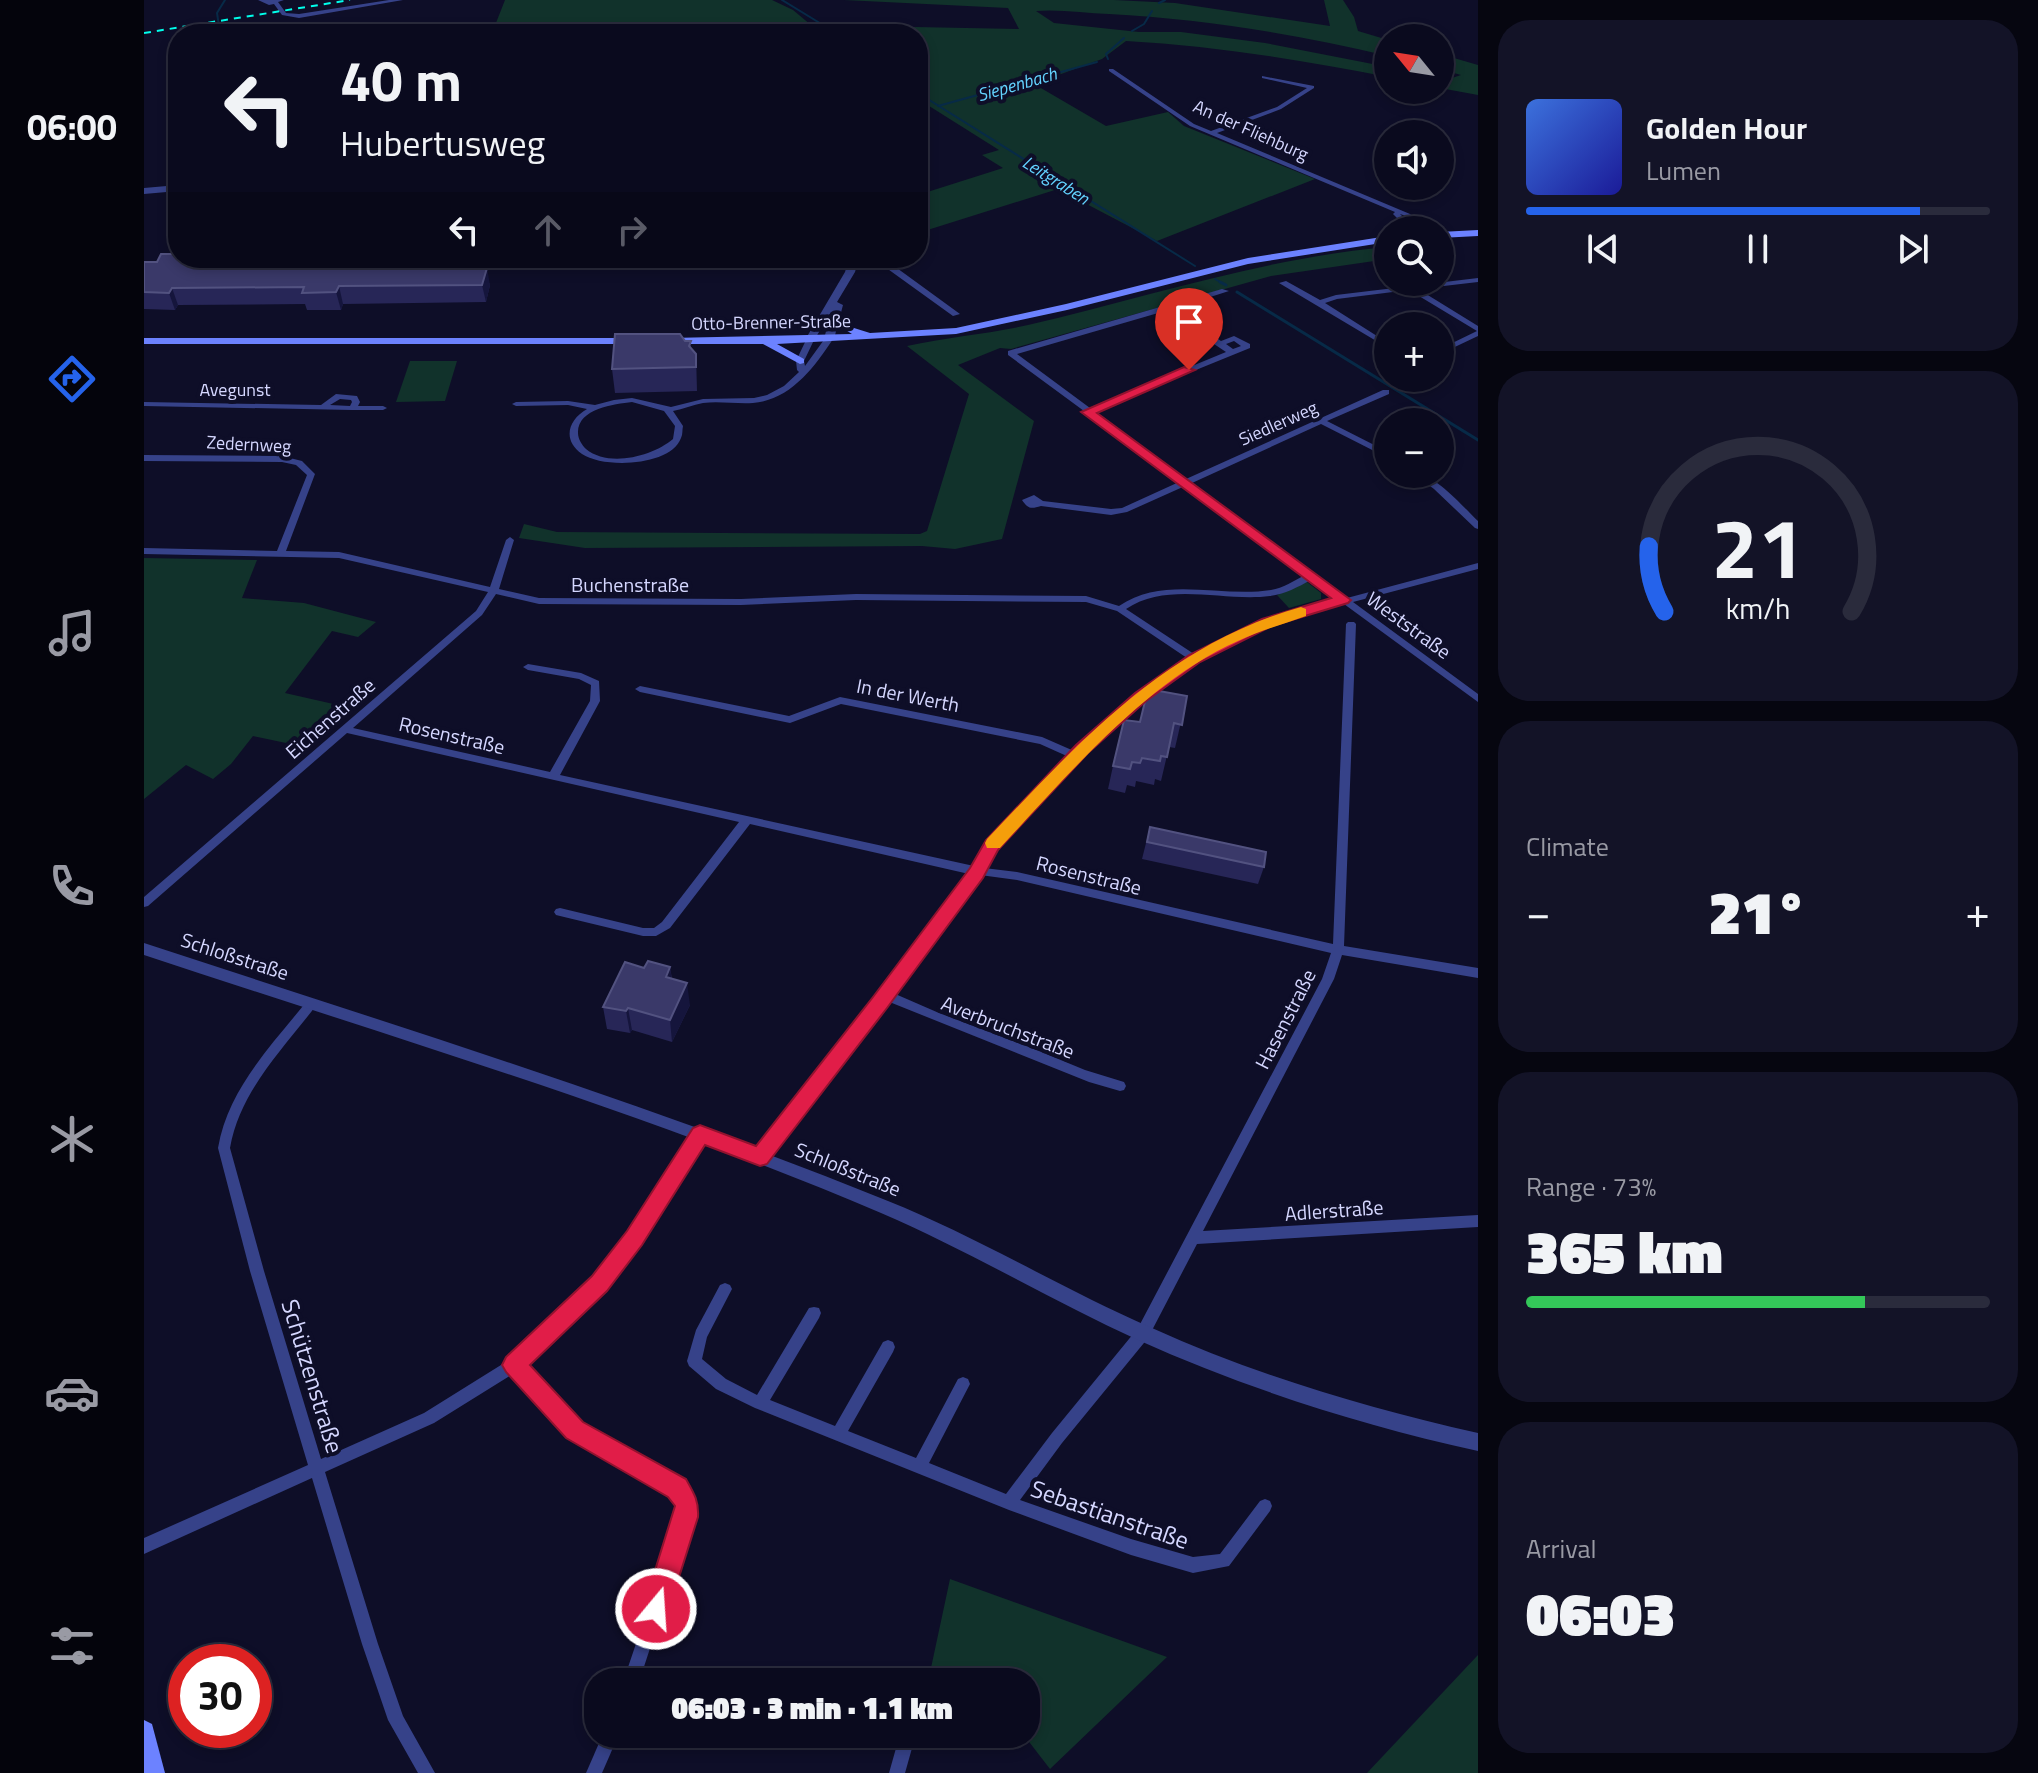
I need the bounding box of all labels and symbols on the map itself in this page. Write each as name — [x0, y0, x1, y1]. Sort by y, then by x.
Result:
north arrow — [1374, 24, 1454, 104]
water label: Siepenbach — [974, 60, 1061, 108]
street label: An der Fliehburg — [1189, 92, 1313, 168]
water label: Leitgraben — [1017, 149, 1096, 212]
pin — [1155, 288, 1223, 370]
street label: Otto-Brenner-Straße — [691, 307, 851, 337]
street label: Avegunst — [199, 376, 271, 403]
street label: Siedlerweg — [1234, 394, 1322, 452]
street label: Zedernweg — [206, 428, 292, 460]
street label: Buchenstraße — [571, 569, 689, 600]
street label: Weststraße — [1360, 583, 1458, 667]
street label: Eichenstraße — [278, 670, 382, 766]
street label: In der Werth — [854, 670, 962, 720]
street label: Rosenstraße — [396, 708, 508, 762]
street label: Rosenstraße — [1033, 847, 1145, 903]
street label: Schloßstraße — [177, 924, 293, 988]
street label: Hasenstraße — [1247, 964, 1323, 1074]
street label: Averbruchstraße — [937, 987, 1079, 1067]
street label: Schloßstraße — [790, 1134, 906, 1204]
street label: Adlerstraße — [1284, 1191, 1384, 1229]
street label: Schützenstraße — [273, 1295, 353, 1457]
street label: Sebastianstraße — [1026, 1470, 1194, 1558]
position arrow — [614, 1567, 698, 1651]
speed limit sign: 30 — [168, 1644, 272, 1748]

